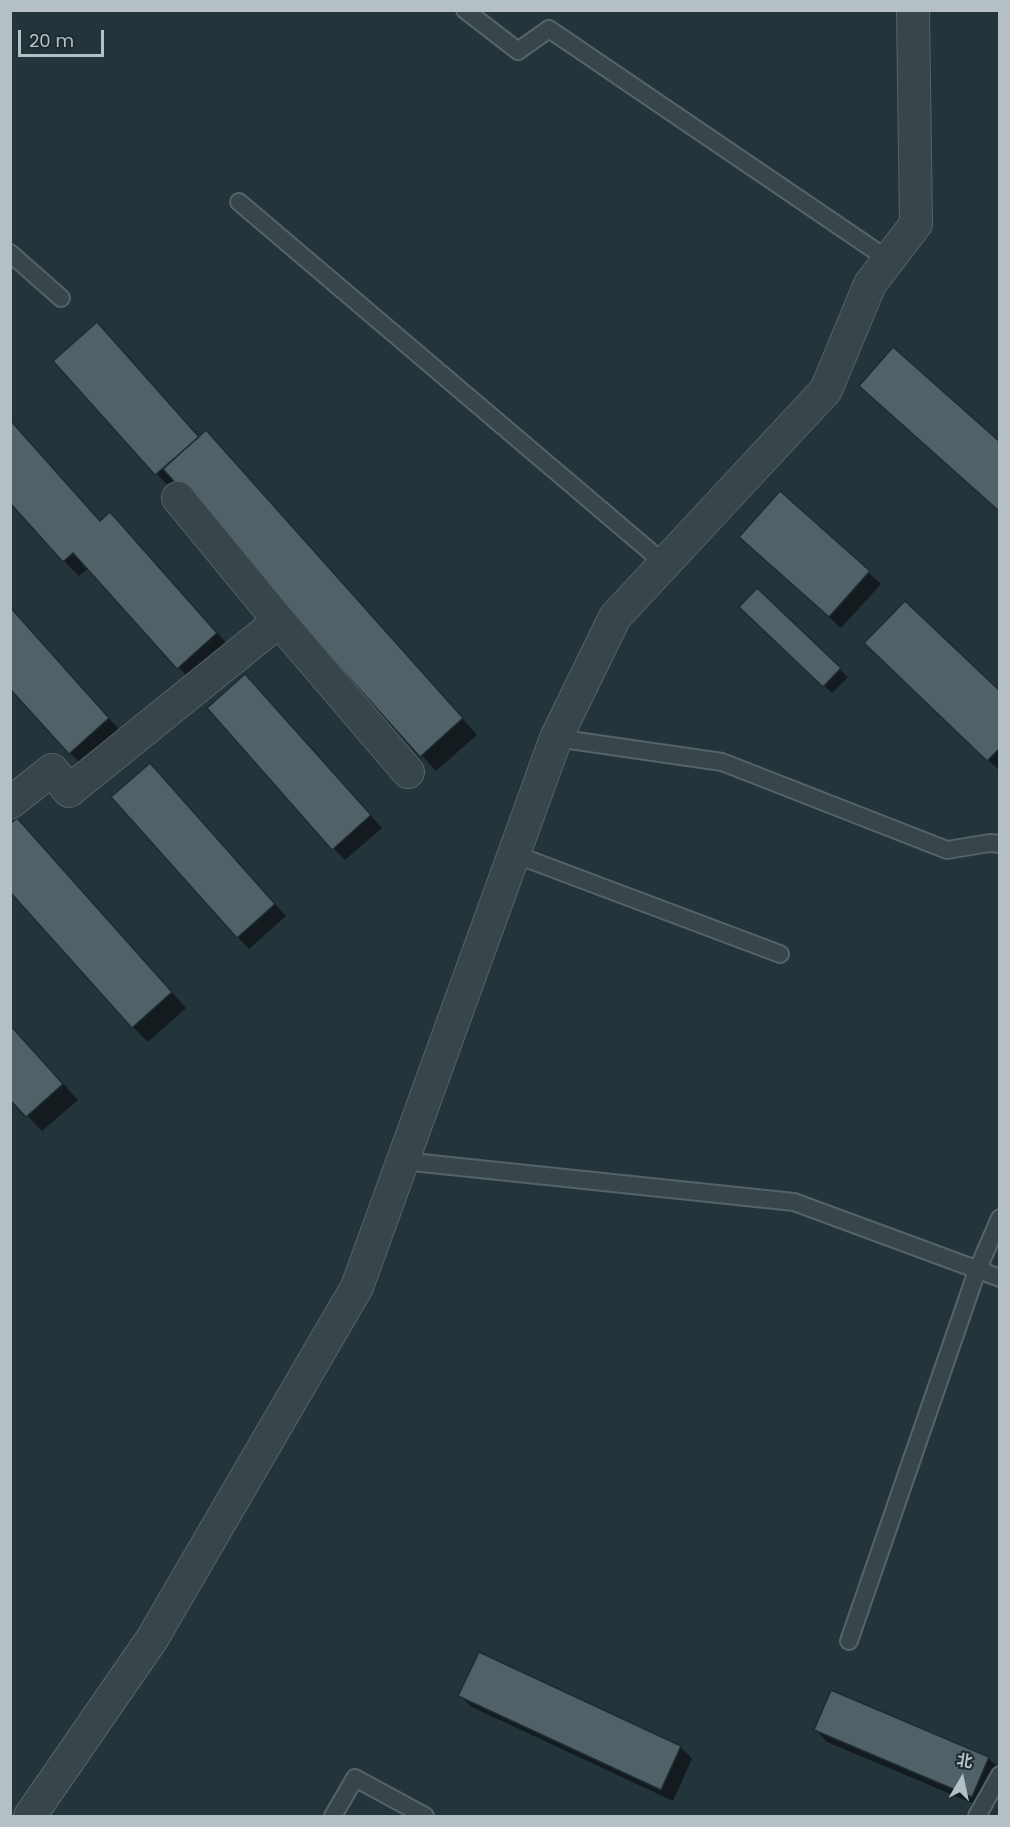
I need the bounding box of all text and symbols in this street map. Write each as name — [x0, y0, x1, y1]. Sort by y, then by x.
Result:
scale bar — [21, 18, 106, 56]
text: 20 m — [29, 28, 74, 53]
text: 北 — [955, 1748, 975, 1773]
north arrow — [932, 1749, 992, 1809]

